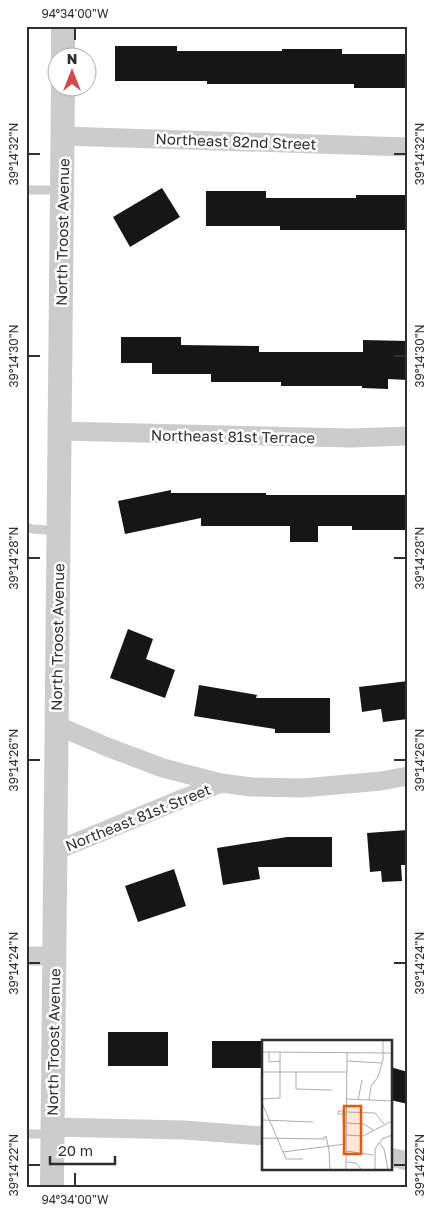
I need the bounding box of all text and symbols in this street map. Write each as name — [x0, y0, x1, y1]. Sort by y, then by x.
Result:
text: 94°34'00"W — [42, 6, 109, 21]
north arrow — [48, 48, 98, 98]
text: N — [67, 50, 77, 67]
text: 39°14'32"N — [6, 123, 21, 185]
text: 39°14'32"N — [412, 123, 427, 185]
street label: Northeast 82nd Street — [155, 129, 317, 153]
street label: North Troost Avenue — [52, 158, 72, 306]
text: 39°14'30"N — [6, 324, 21, 388]
text: 39°14'30"N — [412, 324, 427, 388]
street label: Northeast 81st Terrace — [151, 426, 316, 446]
text: 39°14'28"N — [6, 527, 21, 589]
text: 39°14'28"N — [412, 527, 427, 589]
street label: North Troost Avenue — [47, 563, 67, 711]
text: 39°14'26"N — [6, 729, 21, 791]
text: 39°14'26"N — [412, 729, 427, 791]
street label: Northeast 81st Street — [63, 780, 213, 854]
text: 39°14'24"N — [6, 932, 21, 994]
text: 39°14'24"N — [412, 932, 427, 994]
street label: North Troost Avenue — [43, 968, 63, 1116]
inset map — [262, 1040, 392, 1170]
scale bar — [50, 1133, 115, 1165]
text: 39°14'22"N — [6, 1134, 21, 1196]
text: 39°14'22"N — [412, 1134, 427, 1196]
text: 20 m — [58, 1141, 93, 1159]
text: 94°34'00"W — [42, 1192, 109, 1207]

